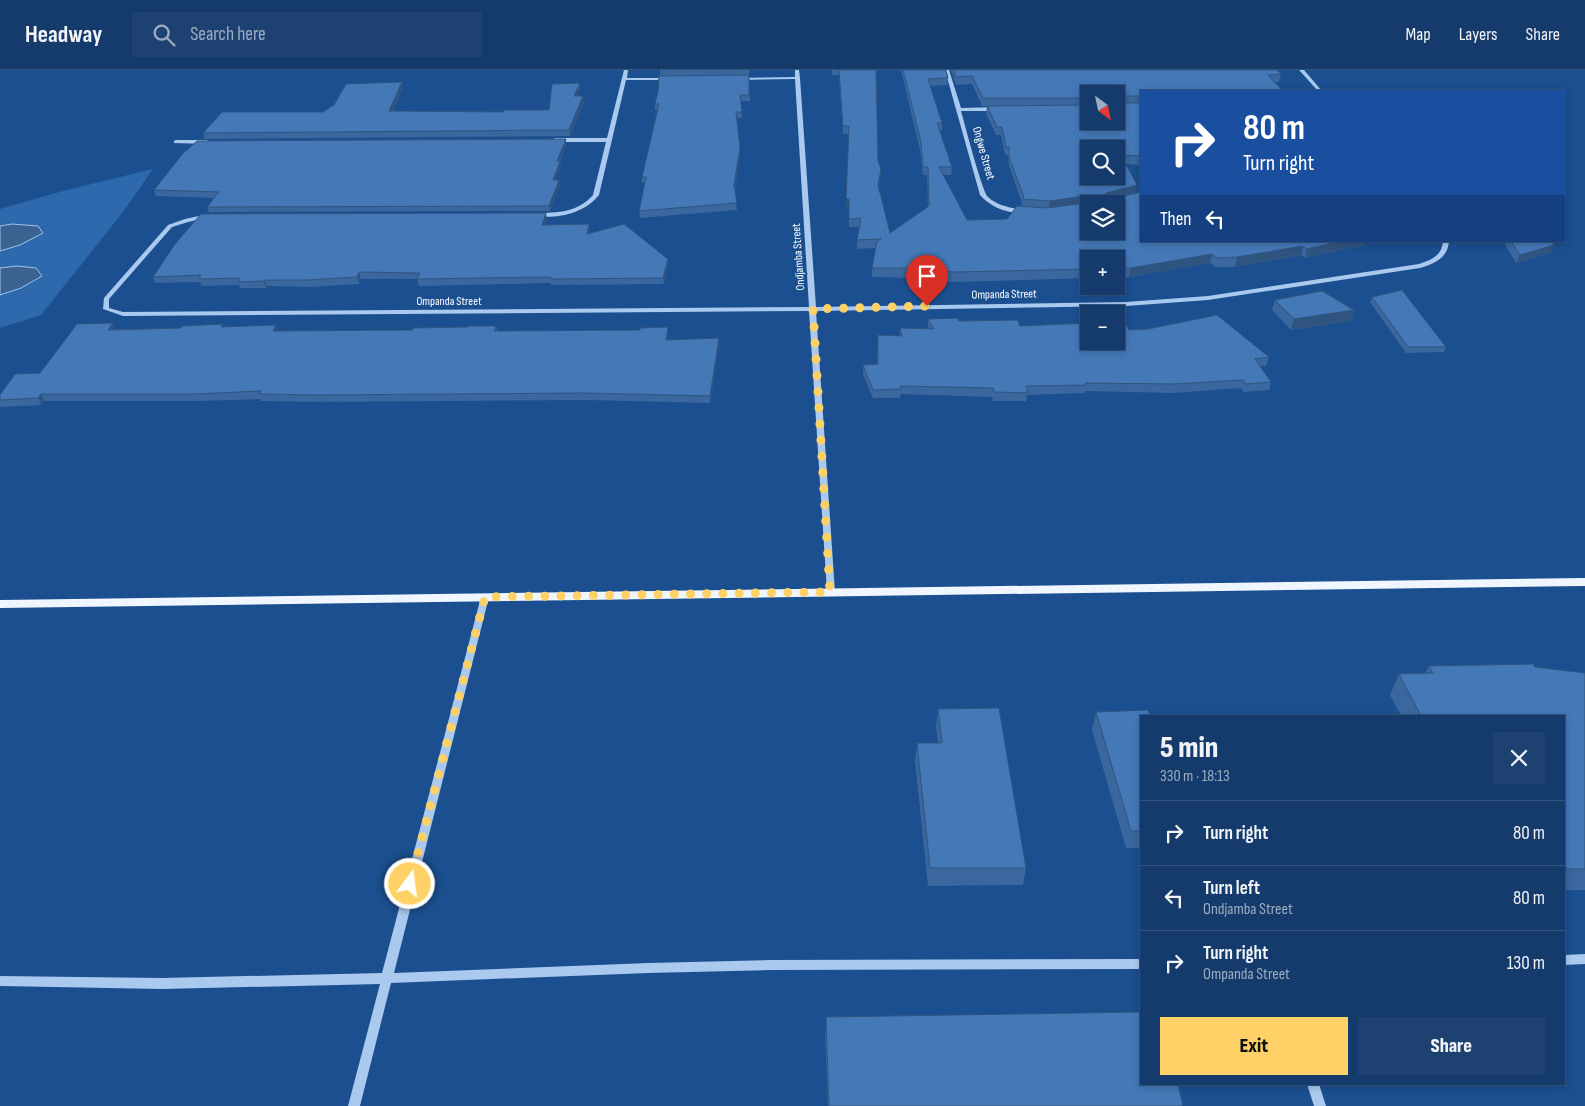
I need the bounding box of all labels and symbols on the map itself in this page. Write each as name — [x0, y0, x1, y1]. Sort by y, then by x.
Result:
north arrow — [1080, 85, 1125, 130]
street label: Ongwe Street — [969, 125, 998, 182]
street label: Ondjamba Street — [789, 223, 808, 291]
pin — [906, 255, 948, 306]
street label: Ompanda Street — [971, 286, 1037, 303]
street label: Ompanda Street — [416, 294, 482, 309]
position arrow — [383, 857, 435, 909]

